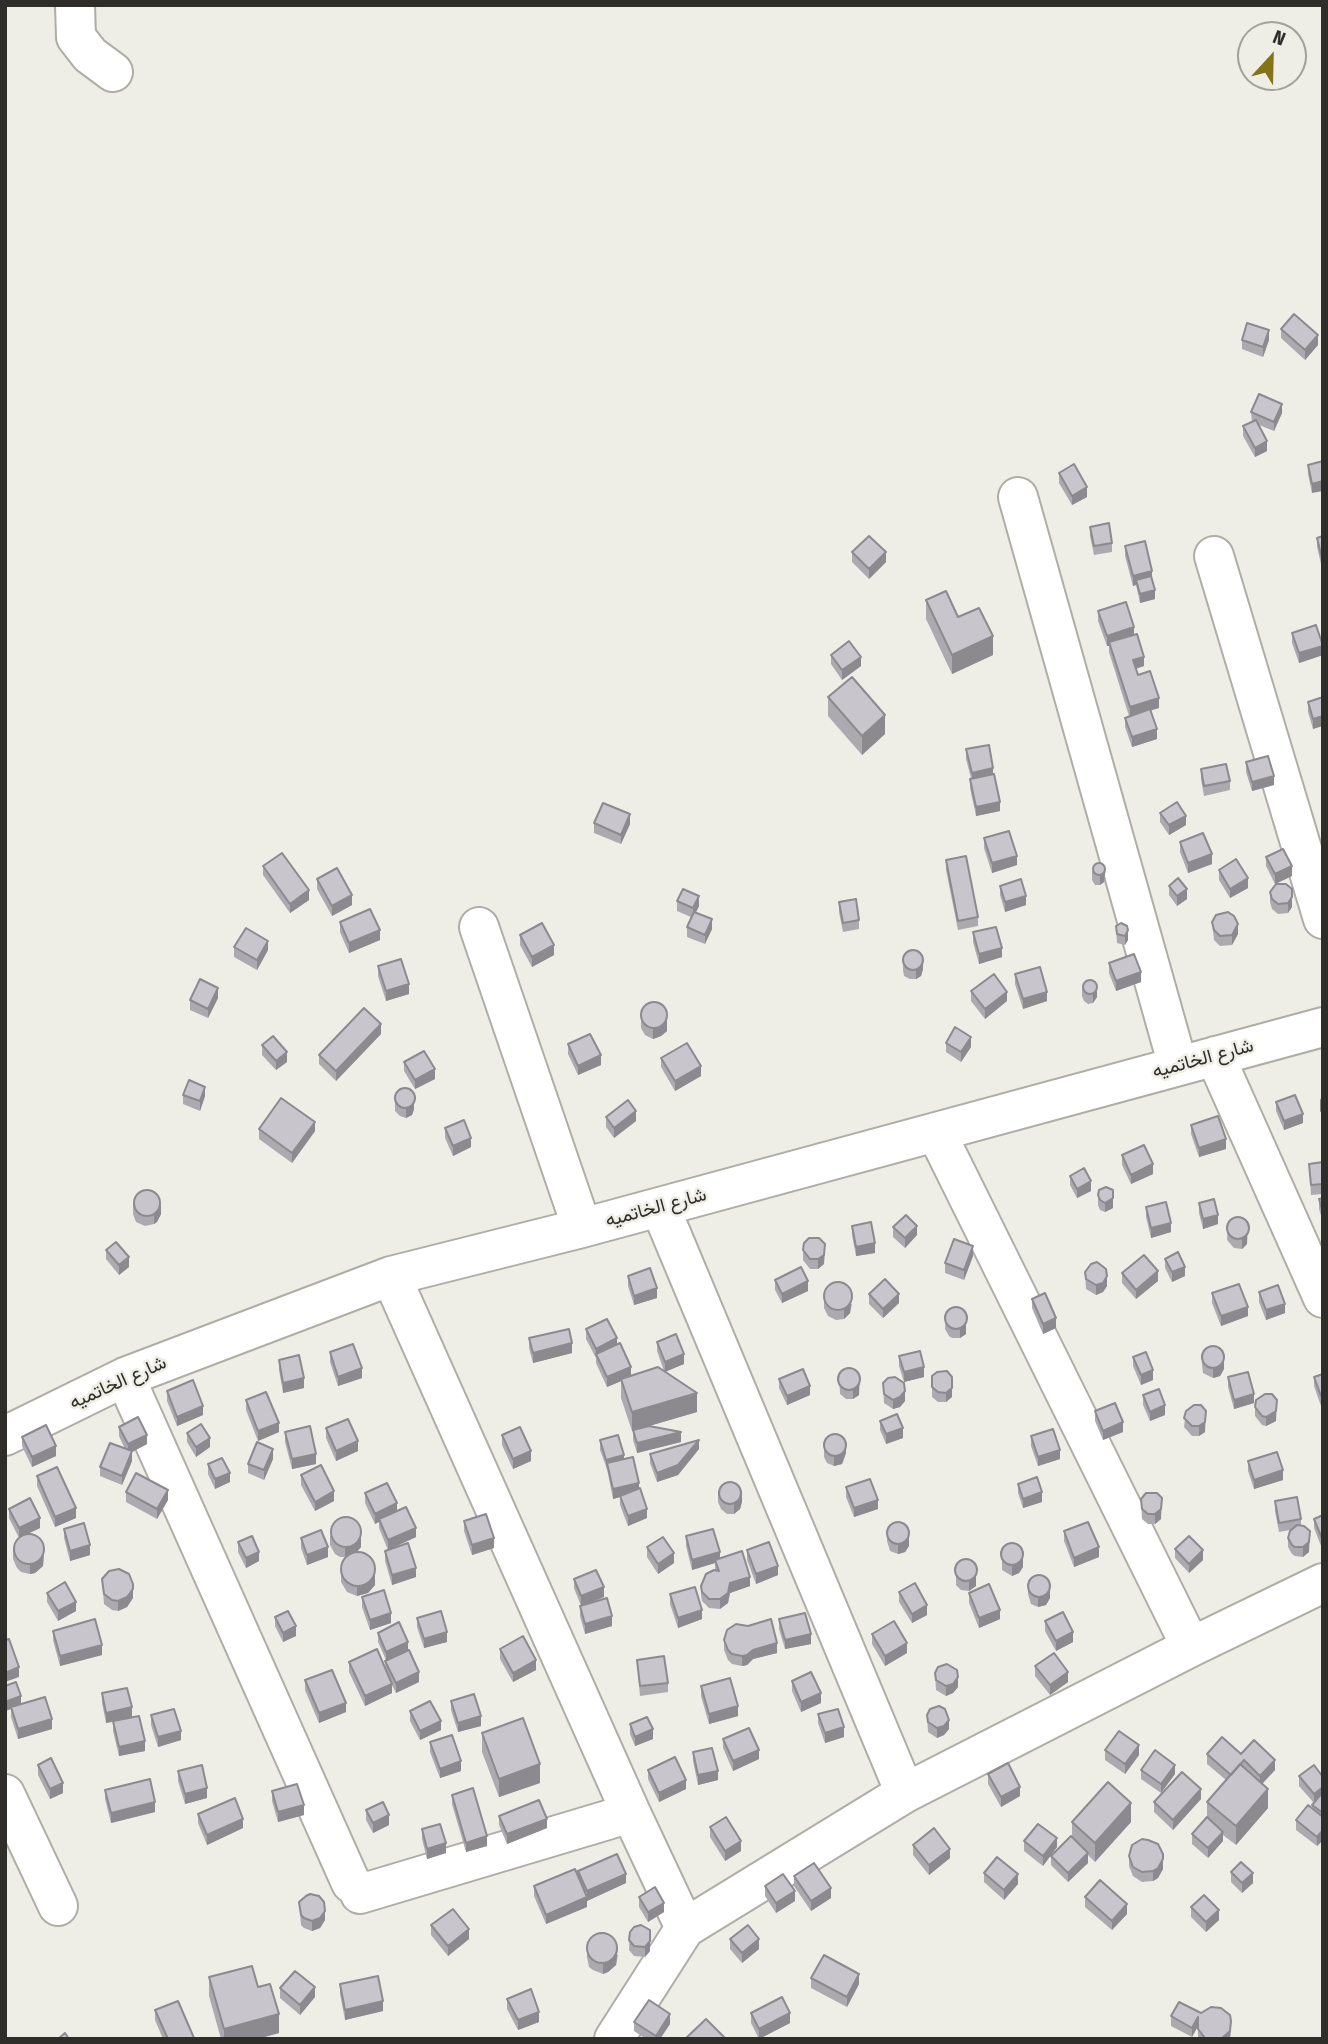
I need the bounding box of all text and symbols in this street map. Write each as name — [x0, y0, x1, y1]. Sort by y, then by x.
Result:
north arrow — [1237, 21, 1307, 91]
text: N — [1270, 25, 1289, 51]
street label: شارع الخاتميه — [1150, 1035, 1256, 1083]
street label: شارع الخاتميه — [603, 1184, 709, 1232]
street label: شارع الخاتميه — [66, 1351, 170, 1415]

